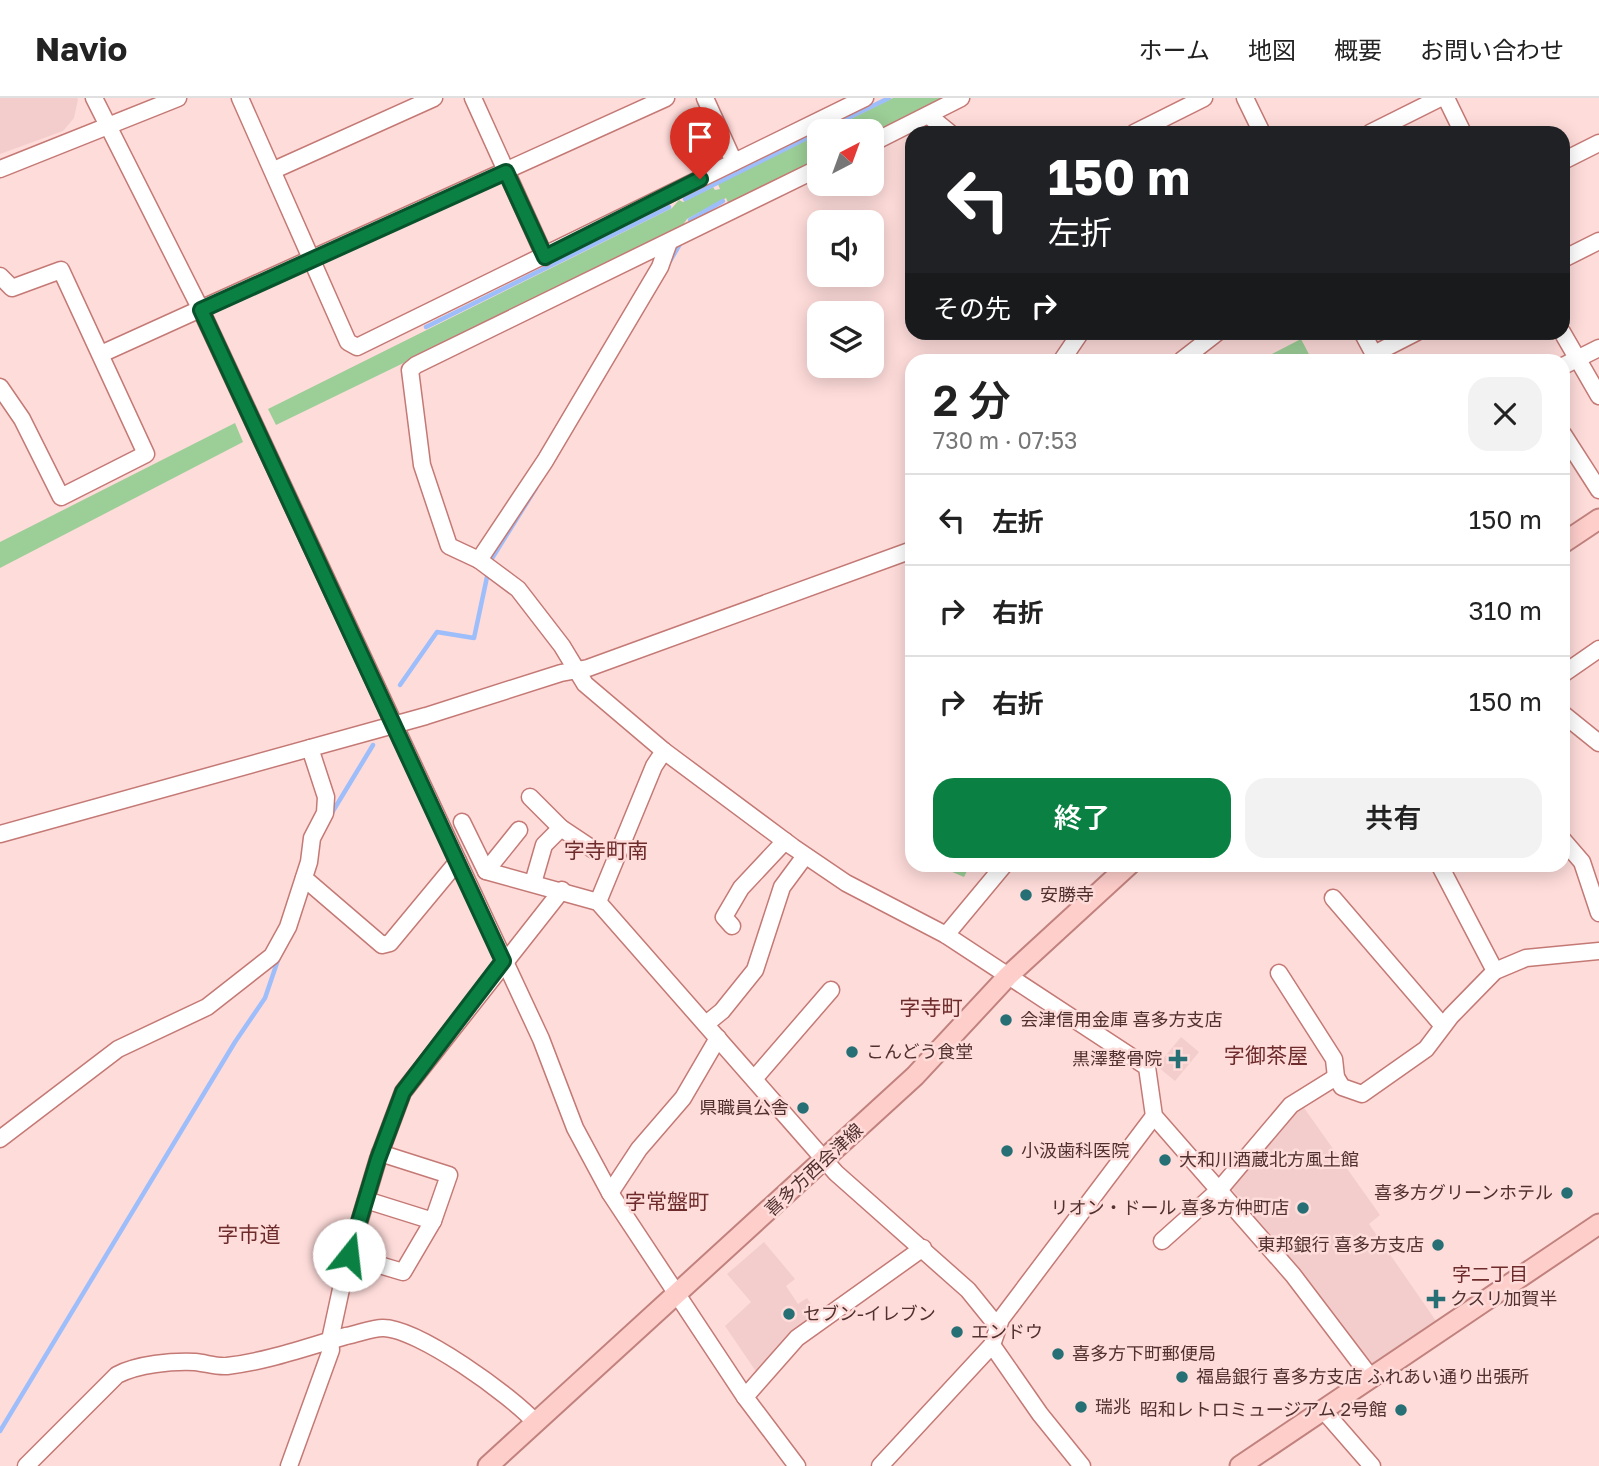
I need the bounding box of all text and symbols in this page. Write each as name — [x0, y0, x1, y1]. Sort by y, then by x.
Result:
text: Navio — [35, 29, 127, 68]
text: ホーム — [1139, 35, 1210, 64]
text: 地図 — [1248, 35, 1296, 64]
text: 概要 — [1334, 35, 1382, 64]
text: お問い合わせ — [1420, 35, 1564, 64]
pin — [670, 107, 730, 179]
icon: arrive — [681, 118, 719, 156]
north arrow — [807, 119, 884, 196]
map controls — [807, 119, 884, 378]
text: 150 m — [1048, 147, 1190, 206]
icon: left — [933, 154, 1024, 245]
button: sound — [807, 210, 884, 287]
text: 左折 — [1048, 213, 1112, 251]
icon: right — [1025, 287, 1063, 325]
text: その先 — [933, 293, 1011, 324]
button: layers — [807, 301, 884, 378]
text: 2 分 — [933, 375, 1011, 425]
button: close — [1468, 377, 1542, 451]
text: 730 m · 07:53 — [933, 426, 1078, 454]
icon: left — [933, 501, 971, 539]
text: 150 m — [1469, 504, 1542, 535]
text: 左折 — [992, 506, 1044, 537]
icon: right — [933, 592, 971, 630]
text: 310 m — [1469, 595, 1542, 626]
text: 右折 — [992, 597, 1044, 628]
icon: right — [933, 683, 971, 721]
text: 150 m — [1469, 686, 1542, 717]
text: 右折 — [992, 688, 1044, 719]
button: 終了 — [933, 778, 1231, 858]
button: 共有 — [1245, 778, 1542, 858]
district label: 字寺町南 — [564, 837, 648, 863]
place label: 安勝寺 — [1040, 883, 1094, 905]
marker: 安勝寺 — [1018, 887, 1034, 903]
district label: 字寺町 — [900, 994, 963, 1020]
place label: 会津信用金庫 喜多方支店 — [1020, 1008, 1223, 1030]
marker: 会津信用金庫 喜多方支店 — [998, 1012, 1014, 1028]
place label: こんどう食堂 — [866, 1040, 973, 1062]
district label: 字御茶屋 — [1224, 1042, 1308, 1068]
marker: こんどう食堂 — [844, 1044, 860, 1060]
place label: 黒澤整骨院 — [1072, 1047, 1162, 1069]
marker: 黒澤整骨院 — [1168, 1049, 1188, 1069]
place label: 県職員公舎 — [699, 1096, 789, 1118]
marker: 県職員公舎 — [795, 1100, 811, 1116]
street label: 喜多方西会津線 — [760, 1118, 867, 1220]
place label: 小汲歯科医院 — [1021, 1139, 1129, 1161]
marker: 小汲歯科医院 — [999, 1143, 1015, 1159]
place label: 大和川酒蔵北方風土館 — [1179, 1148, 1359, 1170]
marker: 大和川酒蔵北方風土館 — [1157, 1152, 1173, 1168]
place label: 喜多方グリーンホテル — [1374, 1181, 1553, 1203]
marker: 喜多方グリーンホテル — [1559, 1185, 1575, 1201]
district label: 字常盤町 — [625, 1188, 709, 1214]
place label: リオン・ドール 喜多方仲町店 — [1051, 1196, 1289, 1218]
marker: リオン・ドール 喜多方仲町店 — [1295, 1200, 1311, 1216]
position arrow — [312, 1218, 386, 1292]
district label: 字市道 — [218, 1221, 281, 1247]
place label: 東邦銀行 喜多方支店 — [1258, 1233, 1424, 1255]
marker: 東邦銀行 喜多方支店 — [1430, 1237, 1446, 1253]
district label: 字二丁目 — [1452, 1262, 1528, 1285]
place label: クスリ加賀半 — [1450, 1287, 1557, 1309]
marker: クスリ加賀半 — [1428, 1291, 1444, 1307]
place label: セブン-イレブン — [803, 1302, 936, 1324]
marker: セブン-イレブン — [781, 1306, 797, 1322]
place label: エンドウ — [971, 1320, 1043, 1342]
marker: エンドウ — [949, 1324, 965, 1340]
place label: 喜多方下町郵便局 — [1072, 1342, 1216, 1364]
marker: 喜多方下町郵便局 — [1050, 1346, 1066, 1362]
place label: 福島銀行 喜多方支店 ふれあい通り出張所 — [1196, 1365, 1529, 1387]
marker: 福島銀行 喜多方支店 ふれあい通り出張所 — [1174, 1369, 1190, 1385]
place label: 瑞兆 — [1095, 1395, 1131, 1417]
place label: 昭和レトロミュージアム 2号館 — [1140, 1398, 1387, 1420]
marker: 瑞兆 — [1073, 1399, 1089, 1415]
marker: 昭和レトロミュージアム 2号館 — [1393, 1402, 1409, 1418]

